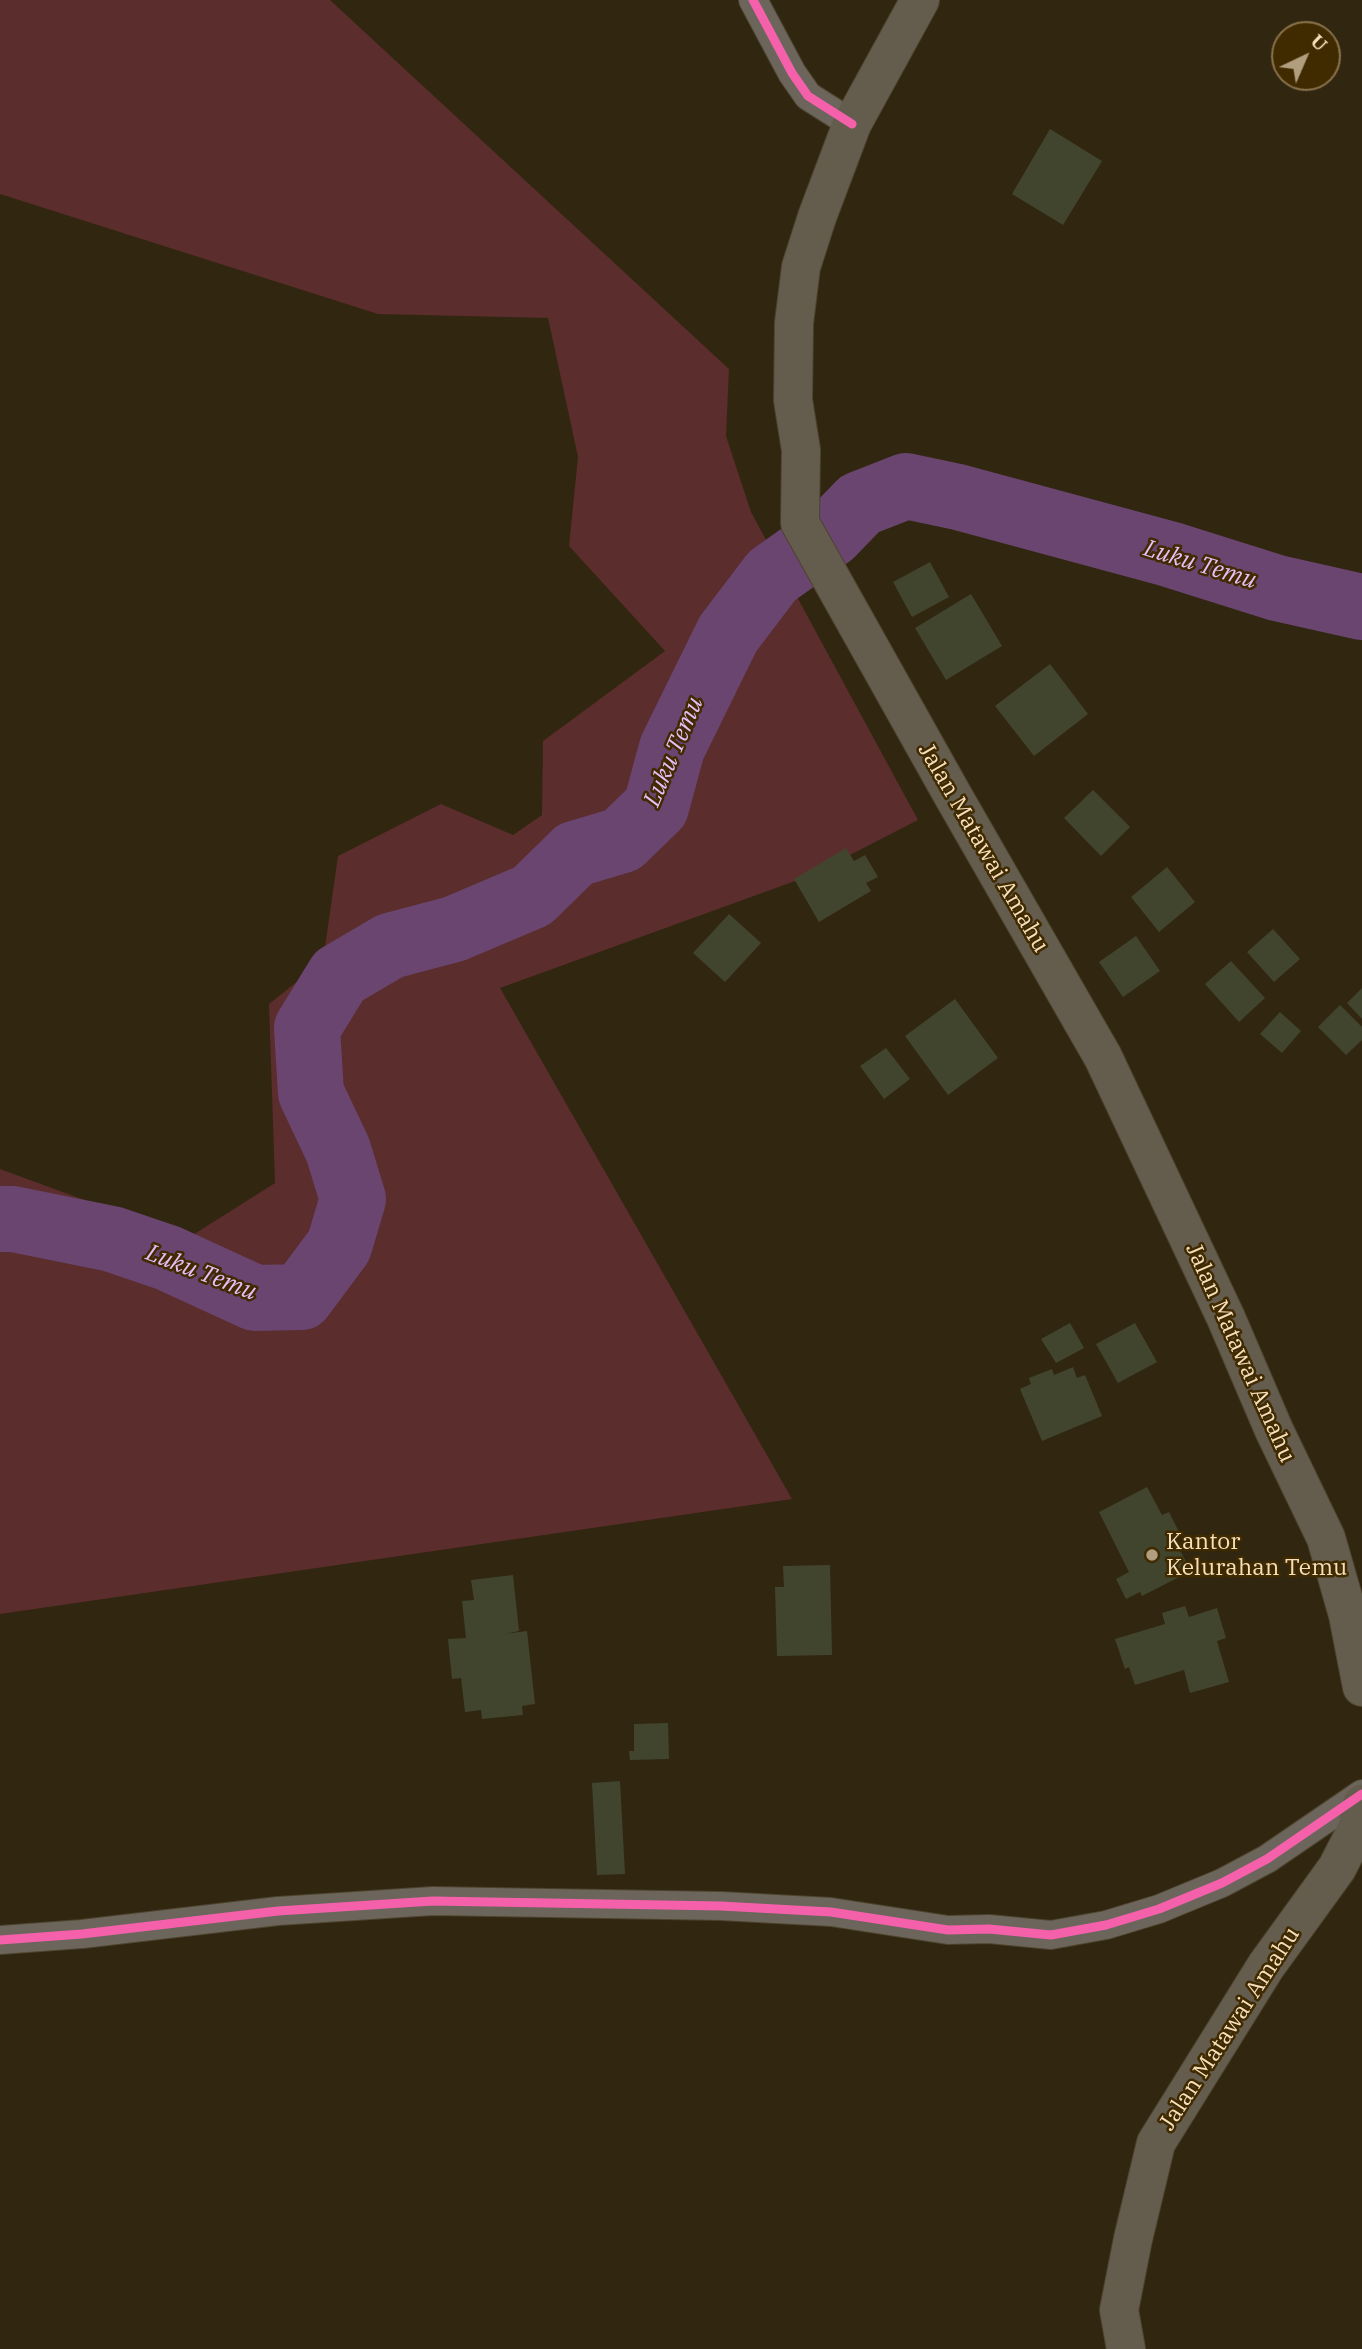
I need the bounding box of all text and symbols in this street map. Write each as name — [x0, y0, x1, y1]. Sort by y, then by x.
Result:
north arrow — [1271, 21, 1341, 91]
text: U — [1306, 29, 1333, 56]
water label: Luku Temu — [1140, 534, 1260, 596]
water label: Luku Temu — [638, 693, 710, 811]
street label: Jalan Matawai Amahu — [912, 738, 1054, 958]
water label: Luku Temu — [142, 1239, 260, 1307]
street label: Jalan Matawai Amahu — [1179, 1239, 1301, 1467]
place label: Kantor Kelurahan Temu — [1166, 1528, 1347, 1582]
marker: Kantor Kelurahan Temu — [1144, 1547, 1160, 1563]
street label: Jalan Matawai Amahu — [1154, 1922, 1306, 2136]

